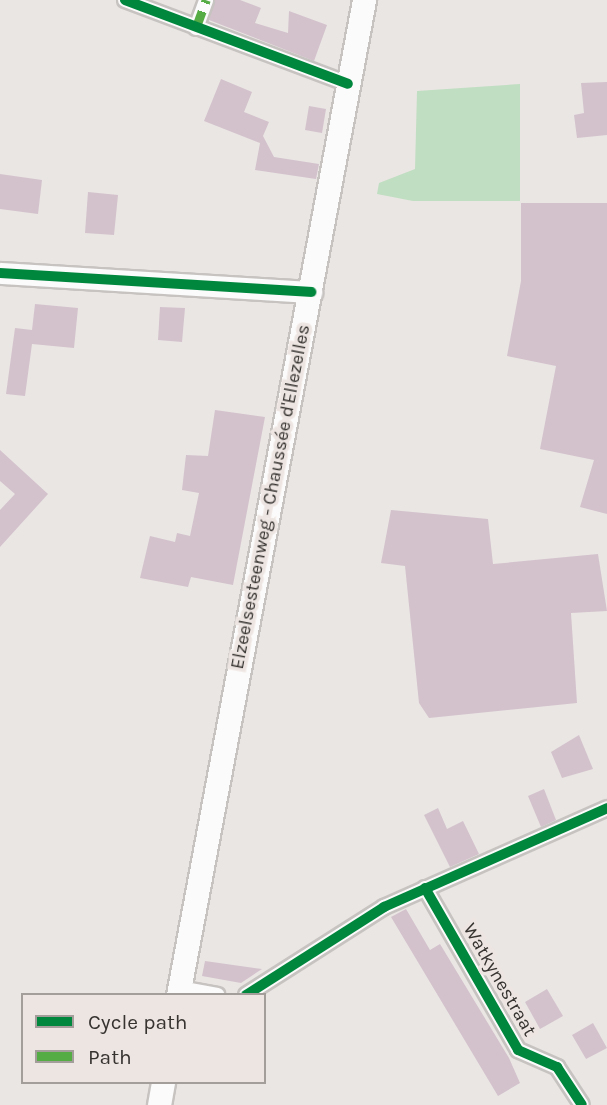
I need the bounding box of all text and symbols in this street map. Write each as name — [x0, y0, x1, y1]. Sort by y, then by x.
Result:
street label: Elzeelsesteenweg - Chaussée d'Ellezelles — [226, 323, 316, 671]
street label: Watkynestraat — [457, 920, 541, 1040]
legend — [21, 993, 266, 1084]
text: Cycle path — [88, 1010, 188, 1034]
text: Path — [88, 1045, 132, 1069]

